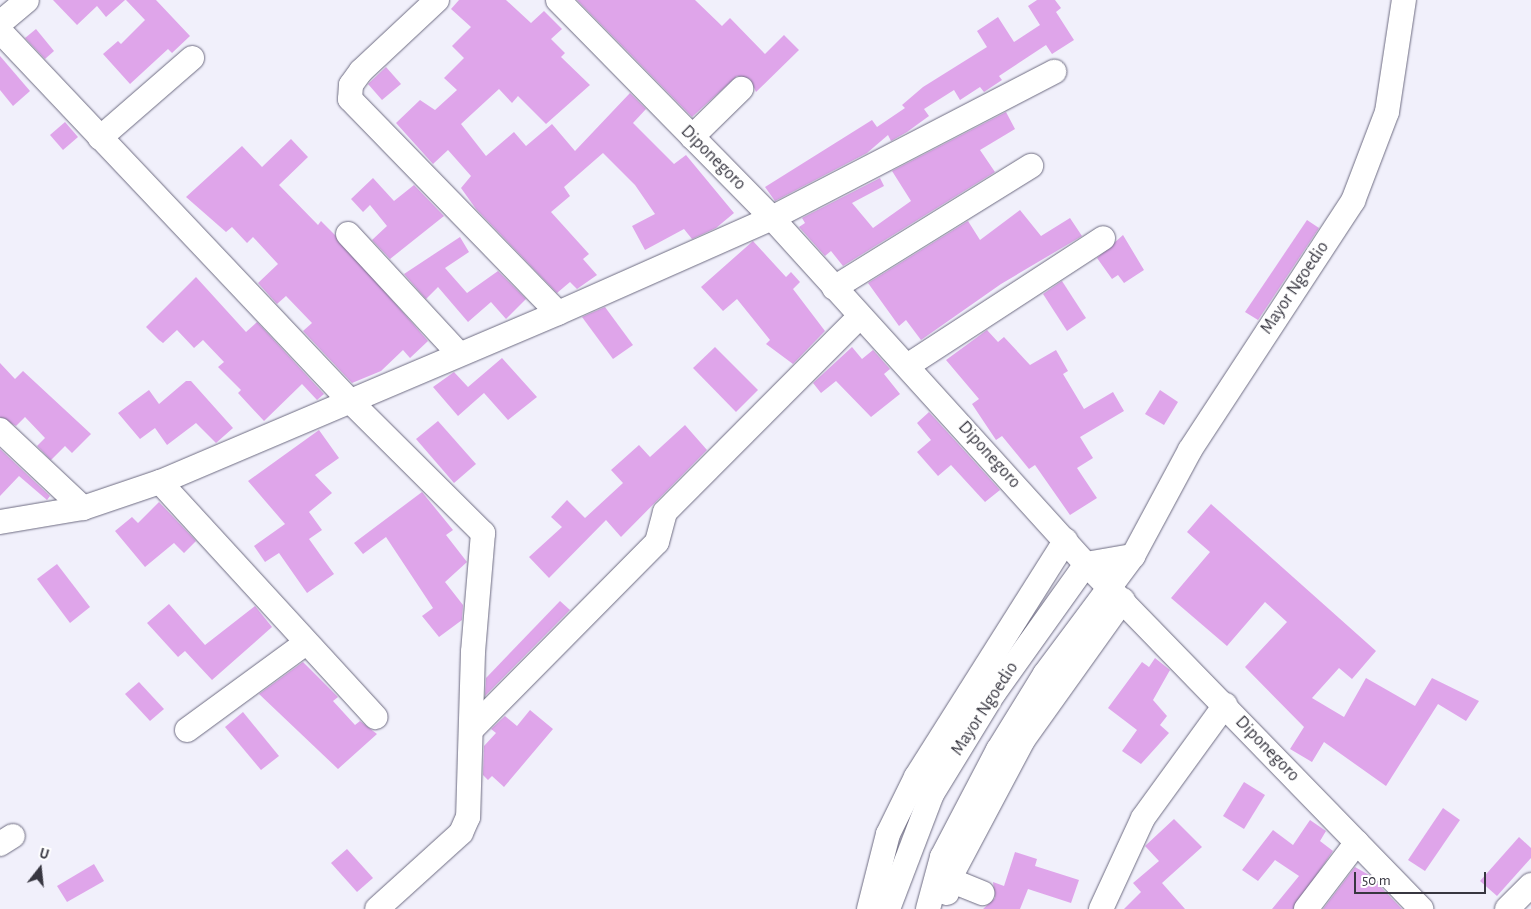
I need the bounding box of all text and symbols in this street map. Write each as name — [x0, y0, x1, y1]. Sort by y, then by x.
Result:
street label: Diponegoro — [676, 121, 750, 195]
street label: Mayor Ngoedio — [1256, 238, 1334, 338]
street label: Diponegoro — [953, 417, 1025, 493]
street label: Mayor Ngoedio — [947, 658, 1023, 760]
street label: Diponegoro — [1230, 712, 1304, 786]
north arrow — [15, 844, 65, 894]
text: U — [38, 847, 50, 863]
scale bar — [1356, 862, 1488, 894]
text: 50 m — [1362, 873, 1391, 888]

